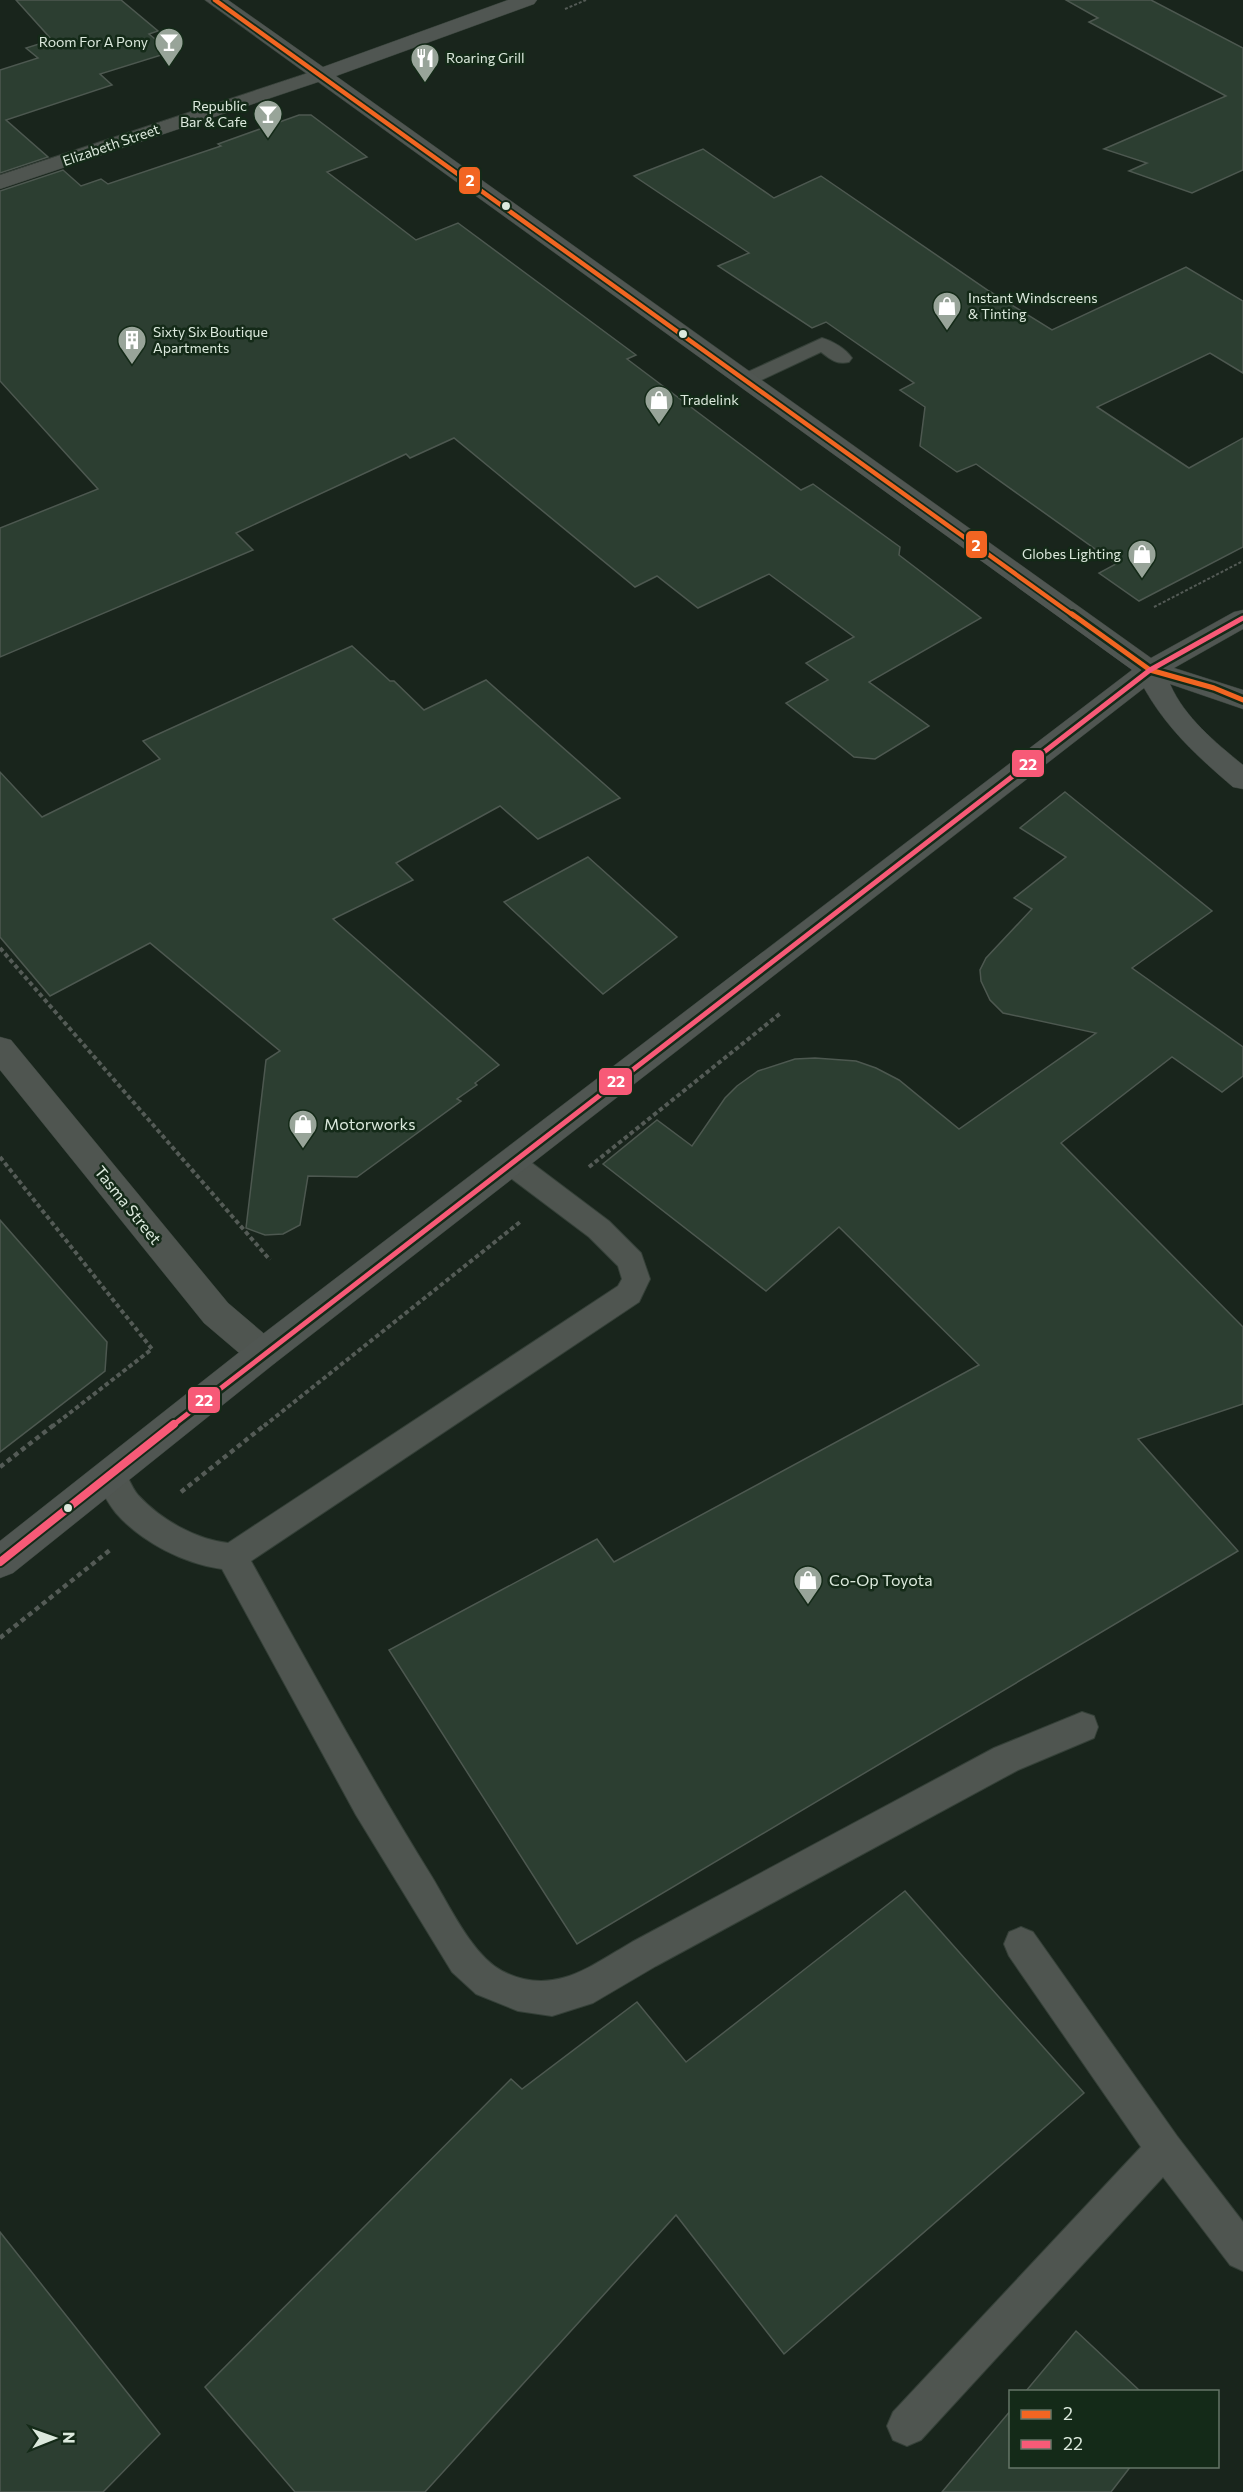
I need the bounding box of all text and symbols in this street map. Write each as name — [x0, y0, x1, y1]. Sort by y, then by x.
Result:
bar icon: Room For A Pony — [153, 26, 185, 68]
place label: Room For A Pony — [39, 33, 148, 50]
restaurant icon: Roaring Grill — [409, 42, 441, 84]
place label: Roaring Grill — [446, 49, 525, 66]
place label: Republic Bar & Cafe — [180, 97, 247, 130]
bar icon: Republic Bar & Cafe — [252, 98, 284, 140]
street label: Elizabeth Street — [60, 120, 162, 169]
line badge: 2 — [458, 166, 481, 195]
text: 2 — [465, 170, 475, 189]
unlabelled marker — [500, 200, 512, 212]
place label: Instant Windscreens & Tinting — [968, 289, 1098, 322]
shop icon: Instant Windscreens & Tinting — [931, 290, 963, 332]
place label: Sixty Six Boutique Apartments — [153, 323, 268, 356]
building icon: Sixty Six Boutique Apartments — [116, 324, 148, 366]
unlabelled marker — [677, 328, 689, 340]
shop icon: Tradelink — [643, 384, 675, 426]
place label: Tradelink — [680, 391, 739, 408]
line badge: 2 — [965, 530, 988, 559]
text: 2 — [971, 535, 981, 554]
shop icon: Globes Lighting — [1126, 538, 1158, 580]
place label: Globes Lighting — [1022, 545, 1121, 562]
line badge: 22 — [1011, 749, 1045, 778]
text: 22 — [1019, 754, 1037, 773]
line badge: 22 — [598, 1067, 633, 1096]
text: 22 — [607, 1071, 625, 1090]
shop icon: Motorworks — [287, 1108, 319, 1150]
place label: Motorworks — [324, 1114, 416, 1133]
street label: Tasma Street — [91, 1162, 166, 1248]
line badge: 22 — [187, 1386, 221, 1414]
text: 22 — [195, 1390, 213, 1409]
unlabelled marker — [62, 1502, 74, 1514]
shop icon: Co-Op Toyota — [792, 1564, 824, 1606]
place label: Co-Op Toyota — [829, 1570, 933, 1589]
legend — [1009, 2390, 1219, 2468]
text: 2 — [1063, 2402, 1073, 2424]
north arrow — [24, 2408, 84, 2468]
text: N — [60, 2432, 79, 2444]
text: 22 — [1063, 2432, 1083, 2454]

